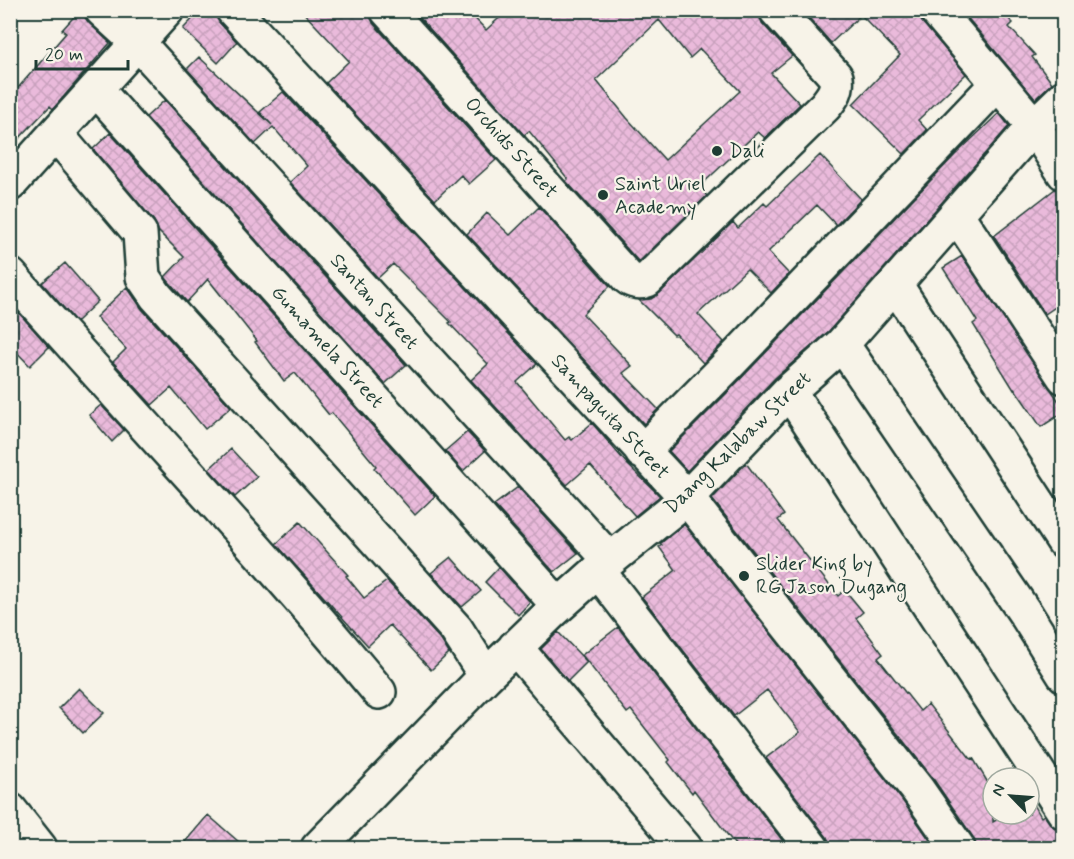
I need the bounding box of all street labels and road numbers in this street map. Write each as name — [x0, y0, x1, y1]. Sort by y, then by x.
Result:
street label: Orchids Street — [458, 91, 564, 205]
street label: Santan Street — [324, 248, 424, 356]
street label: Gumamela Street — [264, 280, 390, 414]
street label: Sampaguita Street — [545, 348, 675, 486]
street label: Daang Kalabaw Street — [658, 366, 818, 521]

